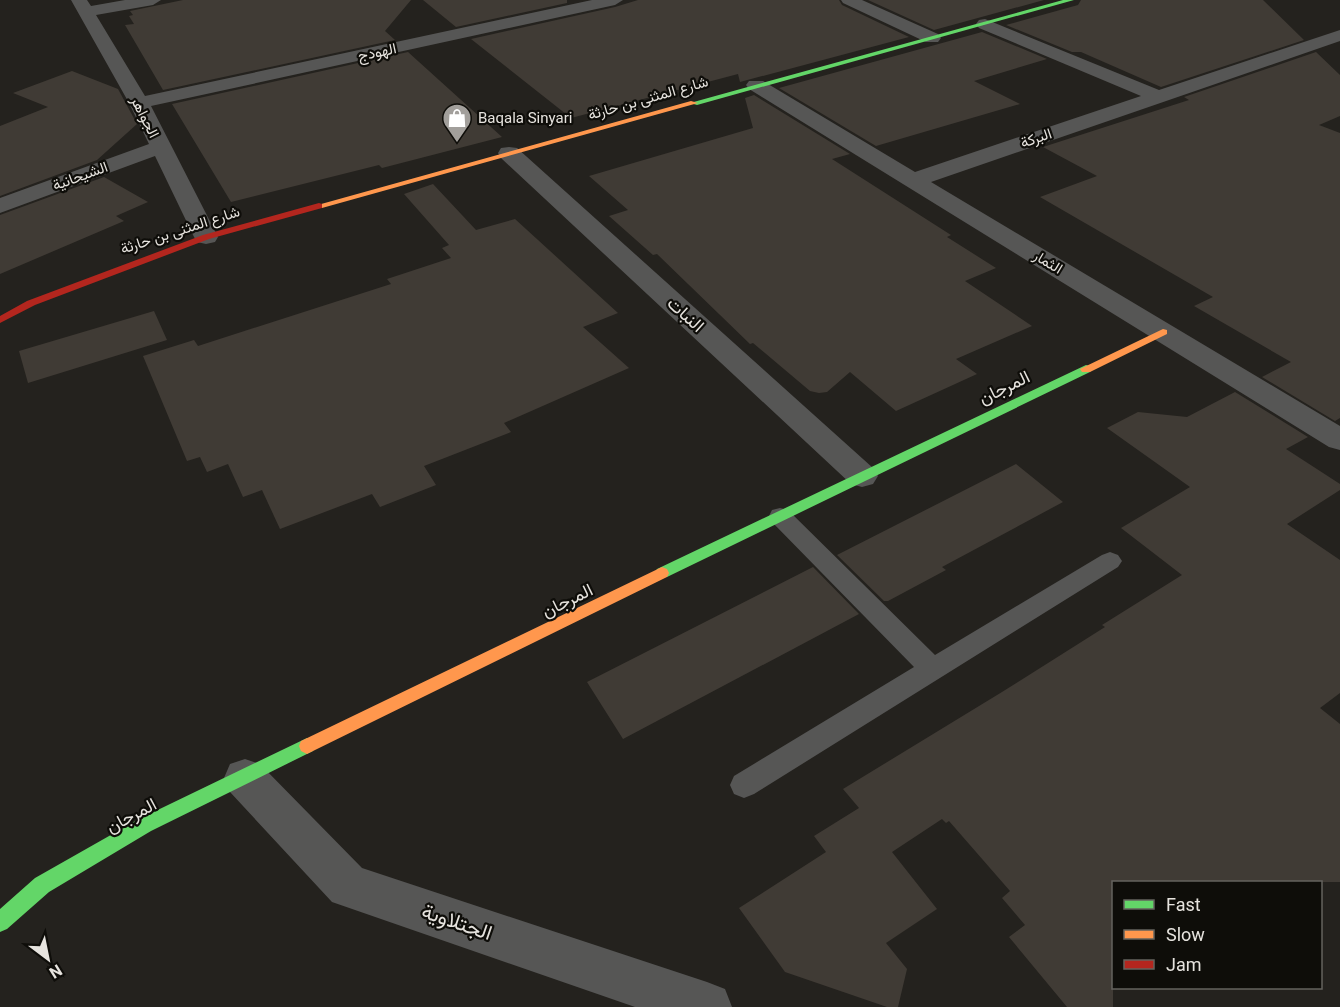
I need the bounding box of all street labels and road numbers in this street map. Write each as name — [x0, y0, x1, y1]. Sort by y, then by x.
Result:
street label: الهودج — [356, 39, 398, 67]
street label: شارع المثنى بن حارثة — [586, 72, 711, 126]
street label: الجواهر — [126, 92, 163, 141]
street label: البركة — [1018, 124, 1054, 152]
street label: الشيحانية — [50, 158, 110, 194]
street label: شارع المثنى بن حارثة — [118, 202, 243, 260]
street label: الثمار — [1029, 246, 1066, 278]
street label: النبات — [663, 292, 709, 336]
street label: المرجان — [975, 366, 1033, 409]
street label: المرجان — [538, 579, 596, 622]
street label: المرجان — [102, 793, 160, 838]
street label: الجتلاوية — [418, 899, 495, 946]

